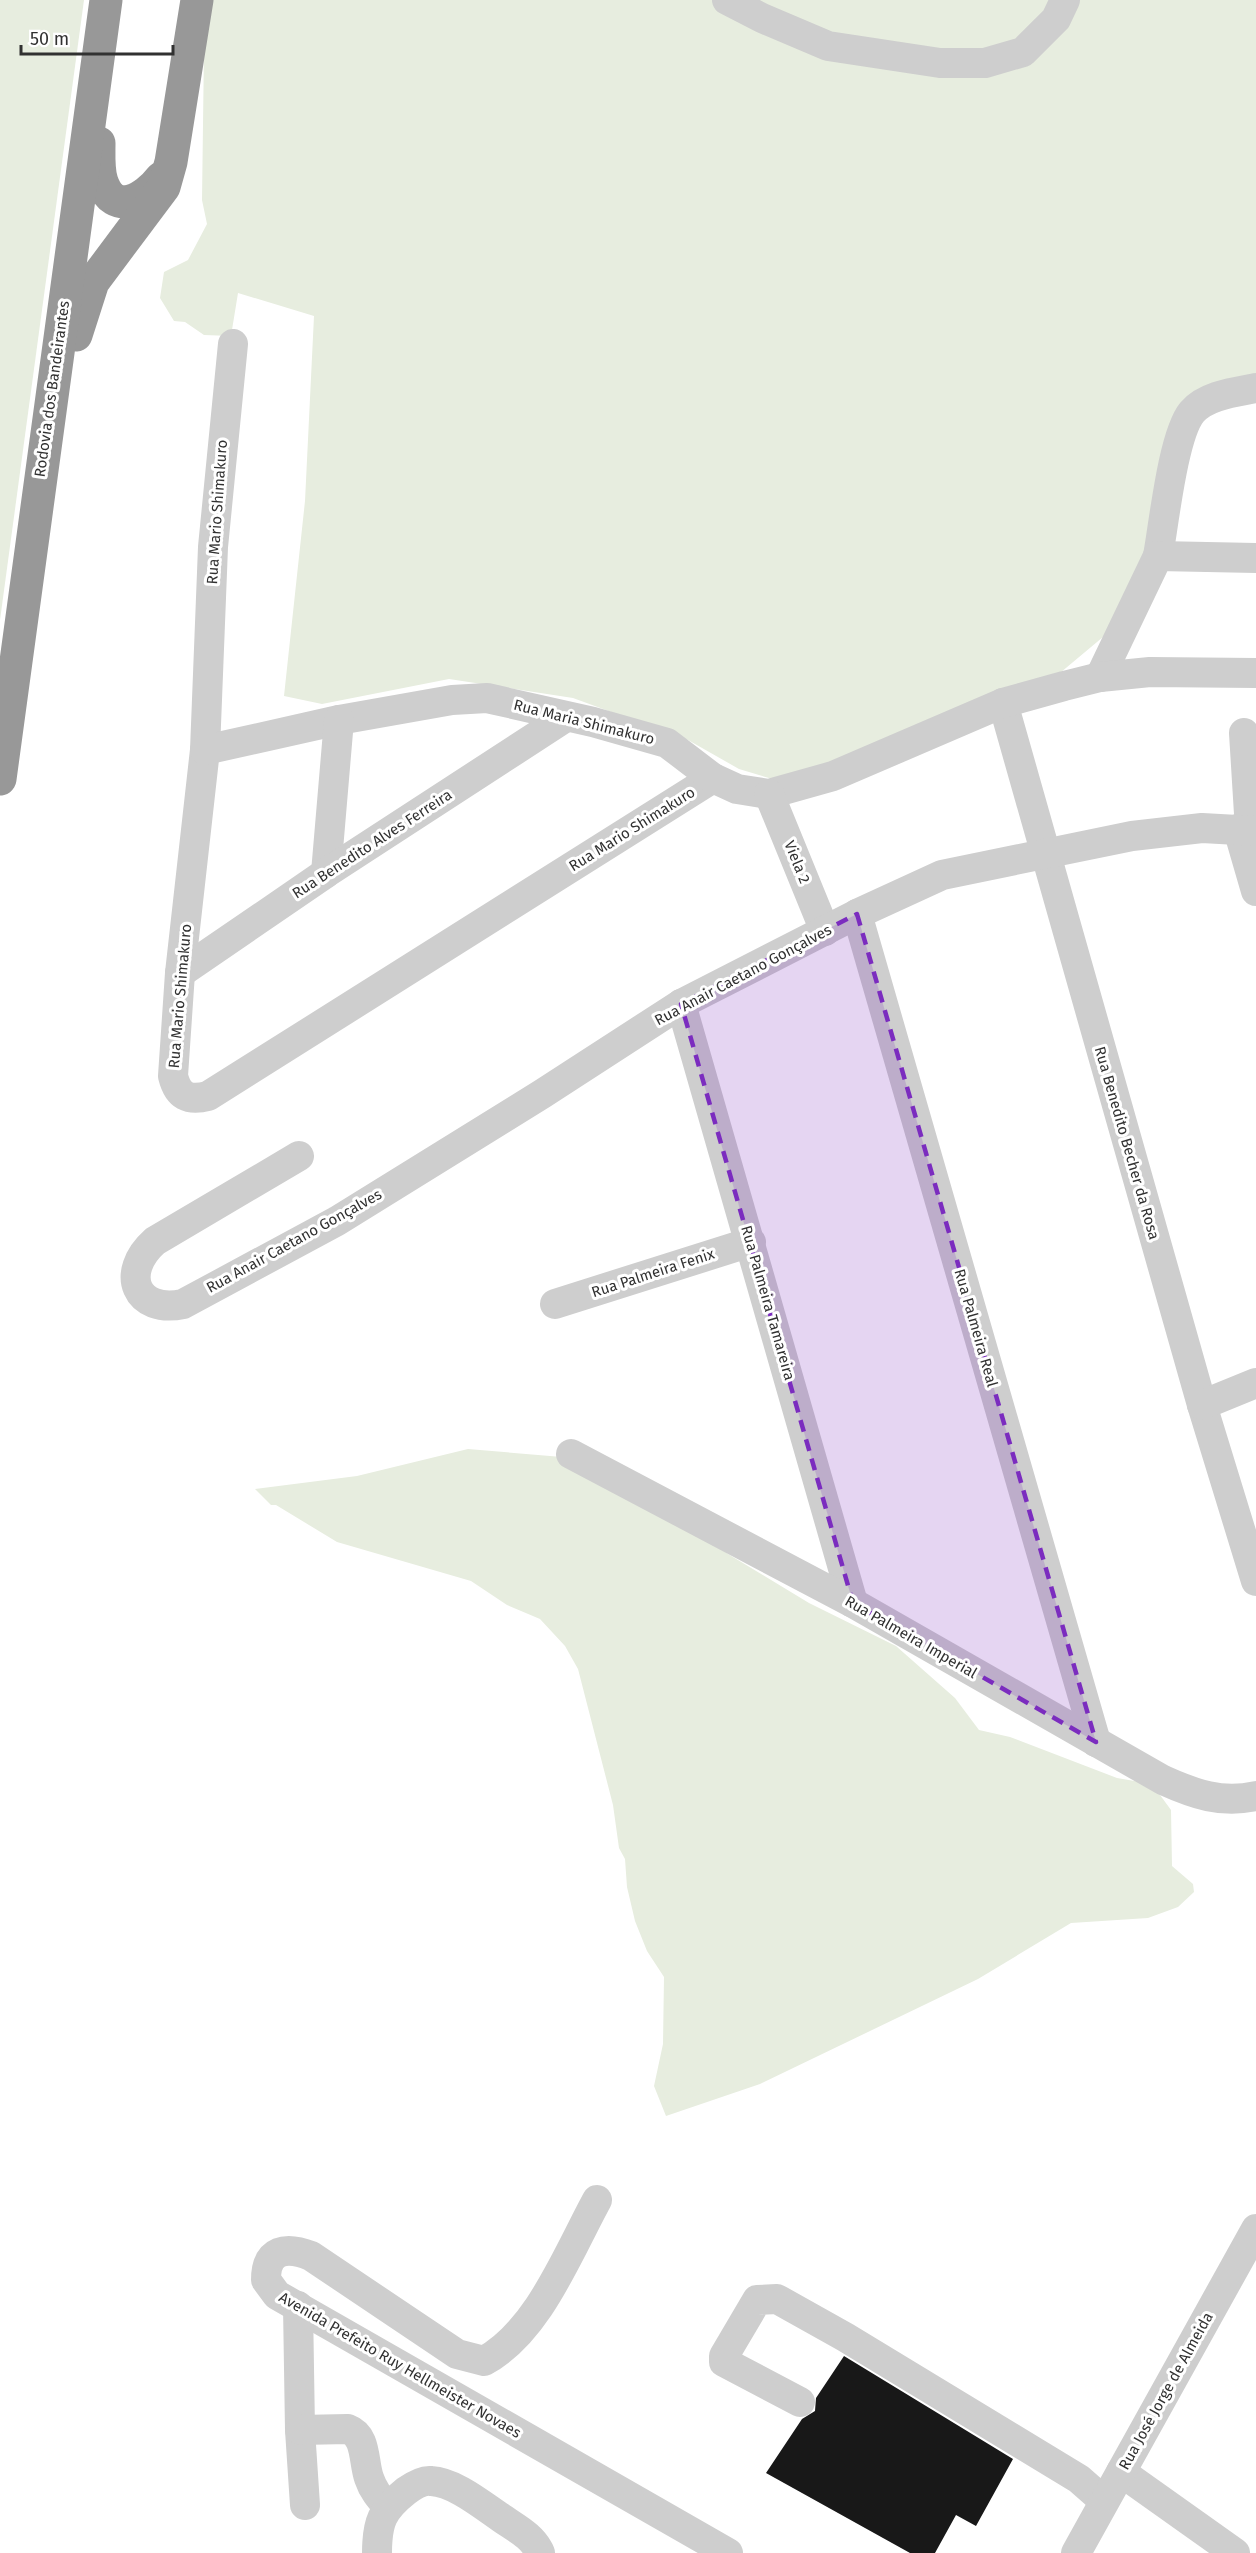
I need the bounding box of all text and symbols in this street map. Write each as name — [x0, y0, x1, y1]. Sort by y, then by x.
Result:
scale bar — [21, 18, 172, 56]
text: 50 m — [30, 28, 69, 50]
street label: Rodovia dos Bandeirantes — [31, 300, 73, 478]
street label: Rua Mario Shimakuro — [203, 439, 231, 585]
street label: Rua Maria Shimakuro — [512, 696, 656, 748]
street label: Rua Mario Shimakuro — [566, 783, 698, 875]
street label: Rua Benedito Alves Ferreira — [289, 786, 455, 902]
street label: Viela 2 — [780, 838, 814, 886]
street label: Rua Anair Caetano Gonçalves — [651, 921, 835, 1029]
street label: Rua Mario Shimakuro — [165, 923, 195, 1069]
street label: Rua Benedito Becher da Rosa — [1091, 1044, 1163, 1242]
street label: Rua Anair Caetano Gonçalves — [203, 1185, 385, 1297]
street label: Rua Palmeira Tamareira — [737, 1223, 799, 1383]
street label: Rua Palmeira Fenix — [589, 1244, 717, 1301]
street label: Rua Palmeira Real — [951, 1267, 1002, 1390]
street label: Rua Palmeira Imperial — [842, 1592, 981, 1683]
street label: Avenida Prefeito Ruy Hellmeister Novaes — [276, 2288, 524, 2442]
street label: Rua José Jorge de Almeida — [1115, 2309, 1217, 2473]

